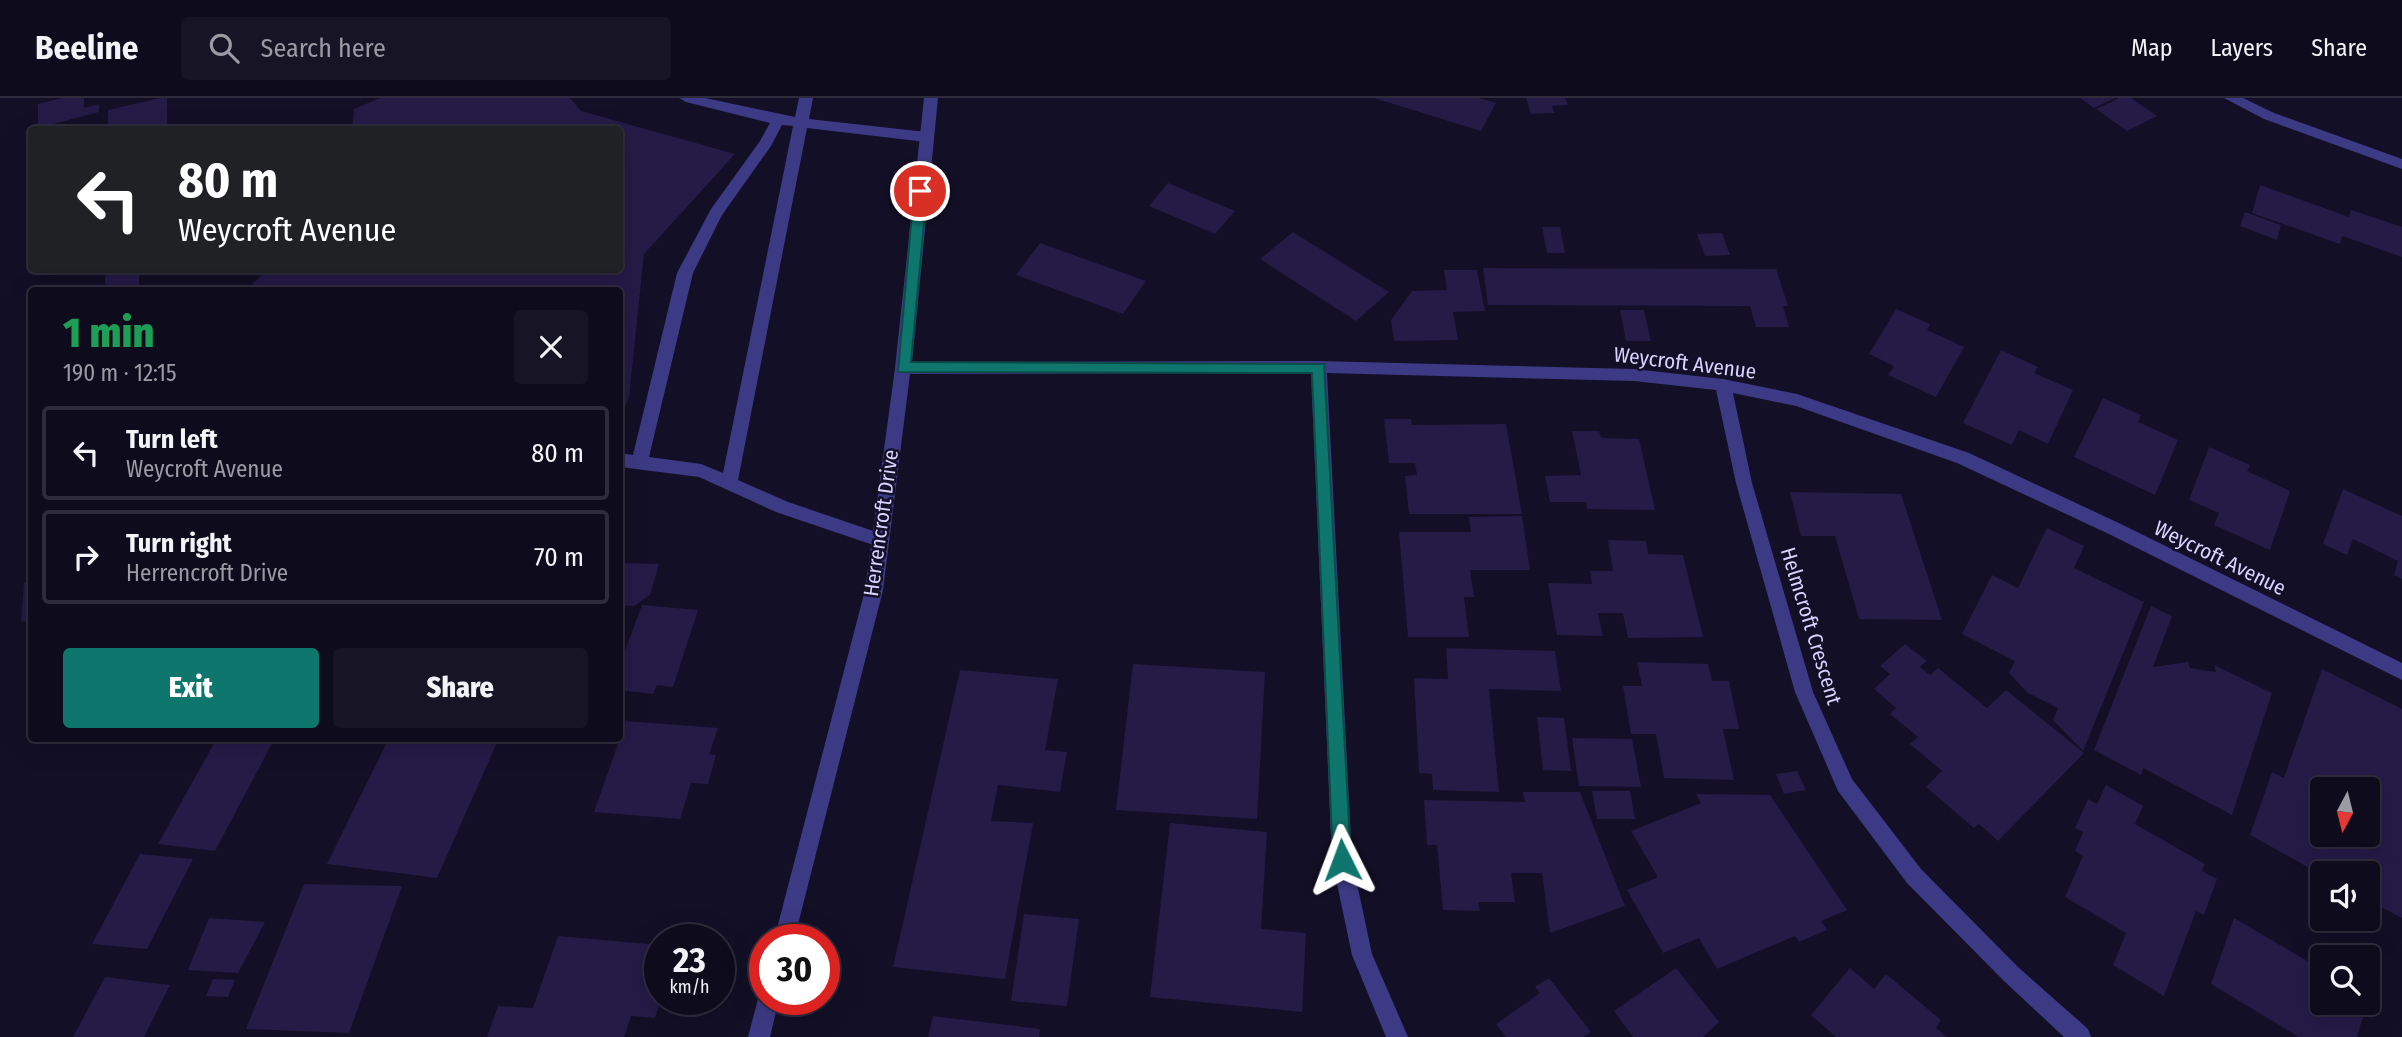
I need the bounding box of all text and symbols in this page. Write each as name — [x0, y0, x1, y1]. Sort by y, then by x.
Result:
search box — [181, 17, 671, 80]
text: Beeline — [35, 28, 139, 68]
icon: search — [205, 29, 243, 67]
text: Search here — [261, 33, 386, 64]
text: Map — [2131, 34, 2173, 62]
text: Layers — [2211, 34, 2273, 62]
text: Share — [2311, 34, 2367, 62]
text: 80 m — [178, 151, 278, 210]
icon: left — [63, 154, 154, 245]
pin — [890, 161, 950, 221]
icon: arrive — [901, 172, 939, 210]
text: Weycroft Avenue — [178, 211, 396, 249]
text: 1 min — [63, 308, 154, 358]
button: close — [514, 310, 588, 384]
street label: Weycroft Avenue — [1612, 341, 1758, 385]
text: 190 m · 12:15 — [63, 359, 176, 387]
text: Turn left — [126, 424, 218, 455]
icon: left — [67, 434, 105, 472]
text: 80 m — [531, 438, 584, 469]
street label: Herrencroft Drive — [858, 448, 904, 598]
text: Weycroft Avenue — [126, 455, 283, 483]
street label: Weycroft Avenue — [2150, 515, 2290, 601]
text: Turn right — [126, 528, 232, 559]
icon: right — [67, 538, 105, 576]
text: 70 m — [534, 542, 584, 573]
street label: Helmcroft Crescent — [1775, 544, 1847, 708]
text: Herrencroft Drive — [126, 559, 288, 587]
button: Exit — [63, 648, 319, 728]
button: Share — [333, 648, 588, 728]
north arrow — [2310, 777, 2380, 847]
map controls — [2310, 777, 2380, 1015]
position arrow — [1305, 823, 1379, 897]
button: sound — [2310, 861, 2380, 931]
speed limit sign: 30 — [749, 924, 840, 1015]
text: 23 — [673, 939, 706, 981]
button: search — [2310, 945, 2380, 1015]
text: km/h — [669, 976, 710, 998]

